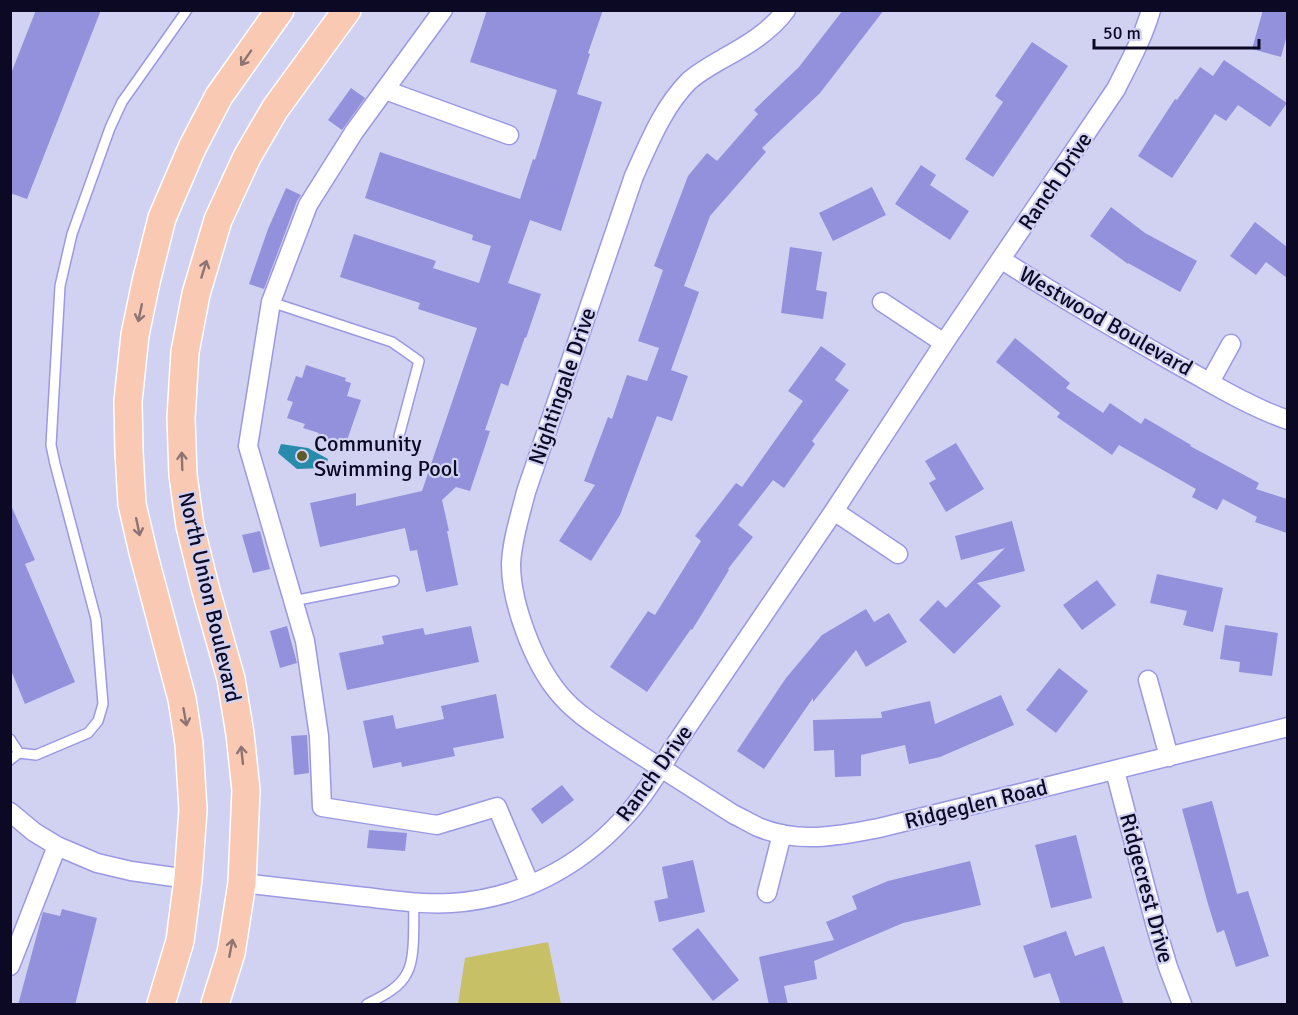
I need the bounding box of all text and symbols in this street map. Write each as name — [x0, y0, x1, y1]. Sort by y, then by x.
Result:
scale bar — [1094, 12, 1259, 50]
text: 50 m — [1103, 22, 1141, 44]
one-way arrow — [240, 49, 252, 65]
street label: Ranch Drive — [1012, 127, 1098, 235]
one-way arrow — [199, 260, 210, 279]
street label: Westwood Boulevard — [1014, 260, 1198, 382]
one-way arrow — [133, 303, 145, 322]
street label: Nightingale Drive — [522, 304, 602, 468]
place label: Community Swimming Pool — [314, 430, 459, 482]
marker: Community Swimming Pool — [295, 449, 309, 463]
one-way arrow — [177, 452, 188, 472]
street label: North Union Boulevard — [173, 489, 247, 705]
one-way arrow — [132, 518, 144, 537]
one-way arrow — [179, 706, 190, 726]
street label: Ranch Drive — [610, 720, 698, 826]
one-way arrow — [236, 745, 247, 765]
street label: Ridgeglen Road — [902, 773, 1050, 835]
street label: Ridgecrest Drive — [1114, 810, 1180, 966]
one-way arrow — [226, 939, 237, 959]

